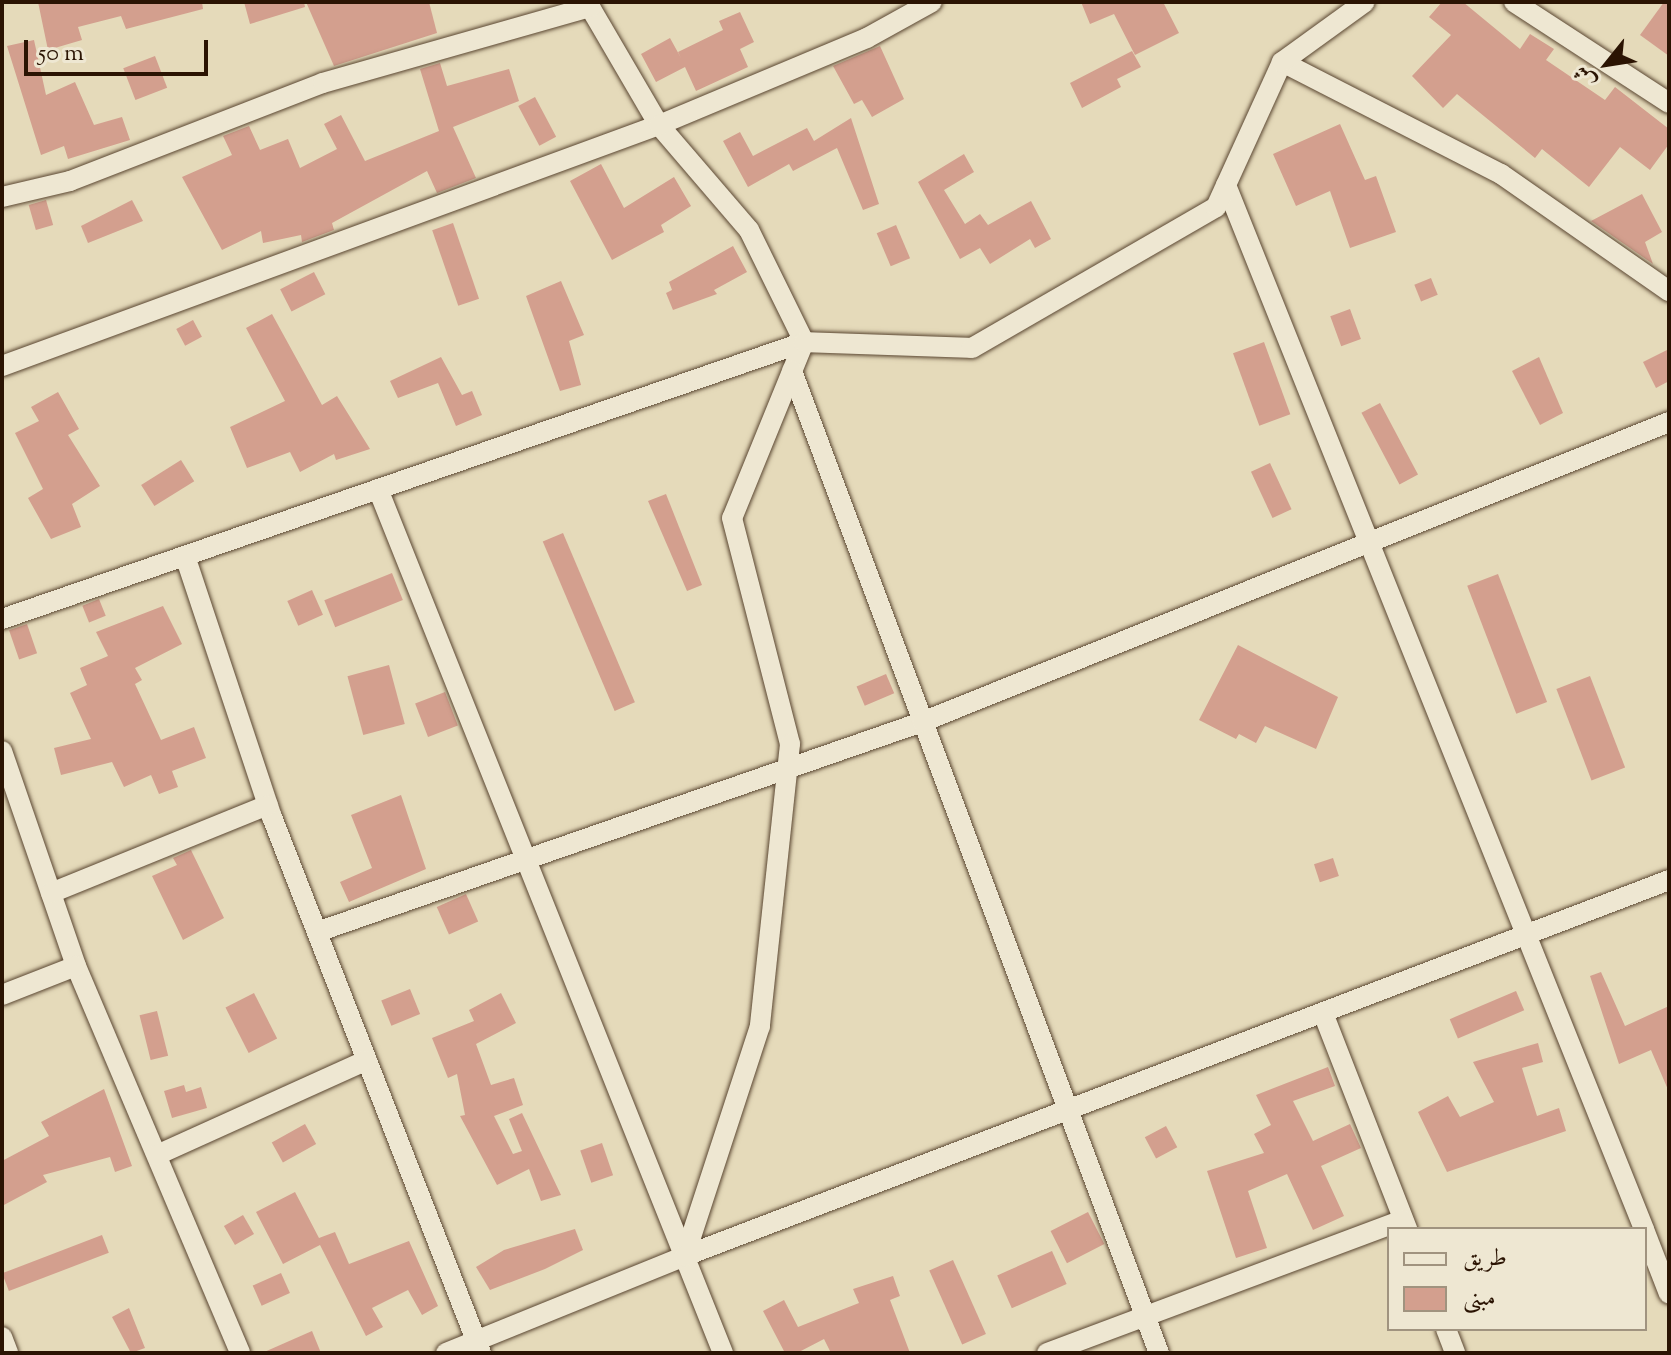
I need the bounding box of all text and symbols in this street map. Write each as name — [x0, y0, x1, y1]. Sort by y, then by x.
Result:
scale bar — [28, 24, 212, 74]
north arrow — [1567, 24, 1647, 104]
text: 50 m — [38, 37, 84, 71]
text: ش — [1567, 59, 1606, 93]
legend — [1387, 1227, 1647, 1331]
text: طريق — [1463, 1242, 1507, 1276]
text: مبنى — [1463, 1282, 1496, 1316]

